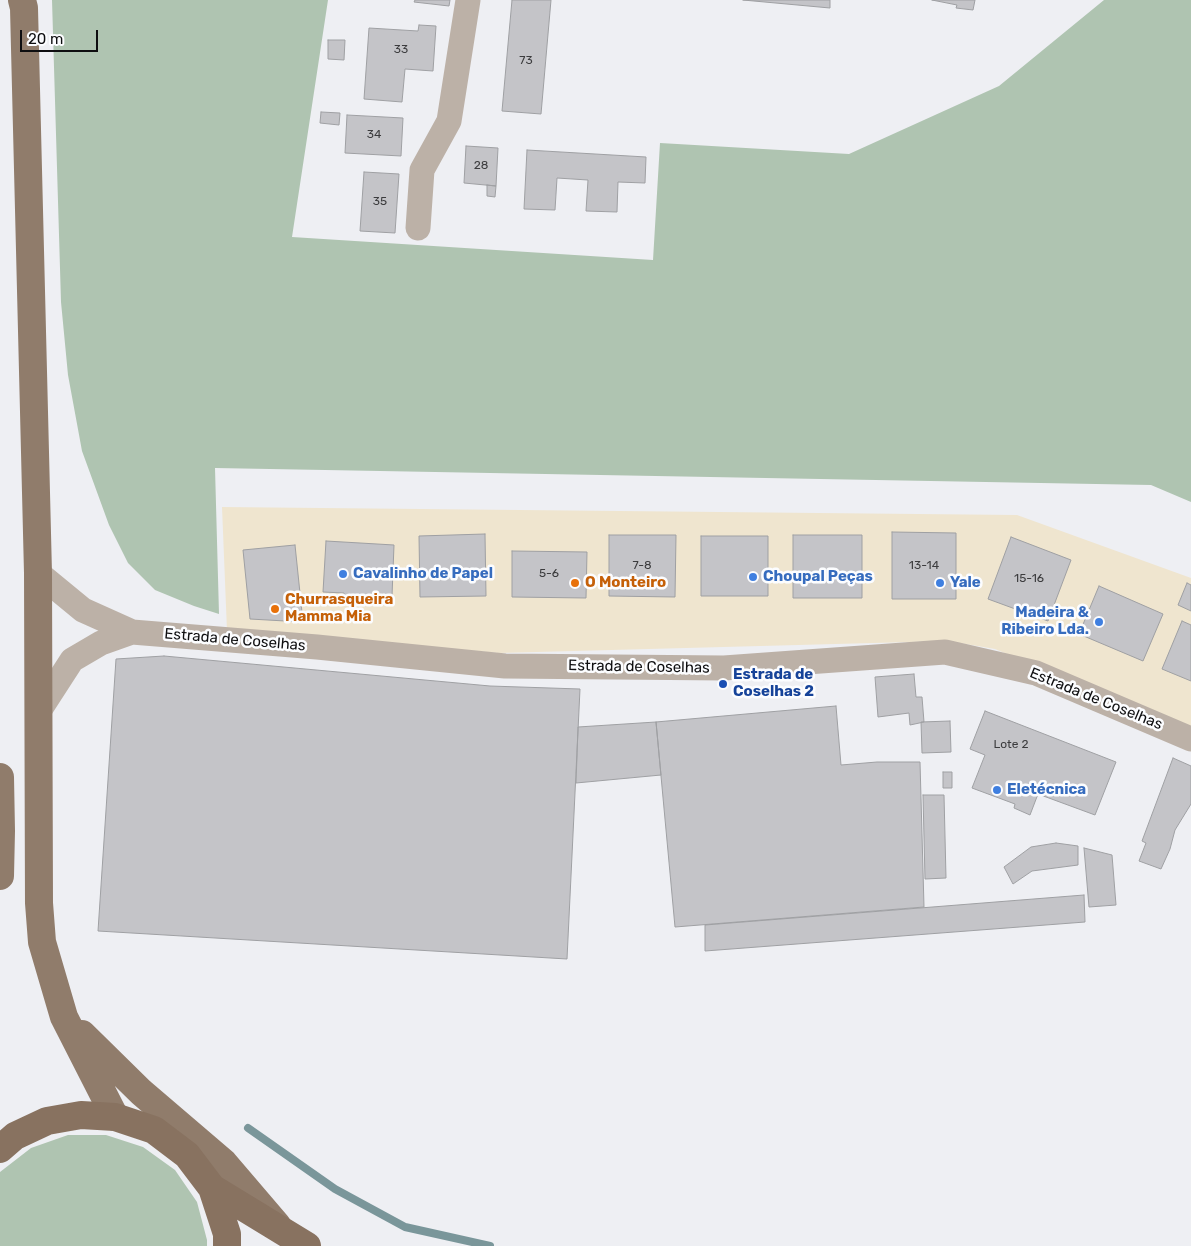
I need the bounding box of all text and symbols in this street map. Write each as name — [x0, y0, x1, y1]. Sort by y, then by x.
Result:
scale bar — [22, 20, 100, 52]
text: 20 m — [28, 30, 63, 48]
house number: 33 — [394, 43, 408, 57]
house number: 73 — [519, 54, 533, 68]
house number: 34 — [367, 128, 381, 142]
house number: 28 — [474, 159, 488, 173]
house number: 35 — [373, 195, 387, 209]
house number: 7-8 — [632, 559, 652, 573]
house number: 13-14 — [909, 559, 939, 573]
place label: Cavalinho de Papel — [353, 565, 493, 583]
house number: 5-6 — [539, 567, 559, 581]
marker: Cavalinho de Papel — [337, 568, 349, 580]
place label: Choupal Peças — [763, 568, 873, 586]
marker: Choupal Peças — [747, 571, 759, 583]
house number: 15-16 — [1014, 572, 1044, 586]
place label: O Monteiro — [585, 574, 666, 592]
place label: Yale — [950, 574, 981, 592]
marker: O Monteiro — [569, 577, 581, 589]
marker: Yale — [934, 577, 946, 589]
place label: Churrasqueira Mamma Mia — [285, 591, 393, 626]
marker: Churrasqueira Mamma Mia — [269, 603, 281, 615]
place label: Madeira & Ribeiro Lda. — [1001, 604, 1089, 639]
marker: Madeira & Ribeiro Lda. — [1093, 616, 1105, 628]
street label: Estrada de Coselhas — [164, 625, 306, 655]
street label: Estrada de Coselhas — [568, 657, 710, 677]
street label: Estrada de Coselhas — [1027, 664, 1165, 734]
place label: Estrada de Coselhas 2 — [733, 666, 814, 701]
marker: Estrada de Coselhas 2 — [717, 678, 729, 690]
house number: Lote 2 — [994, 738, 1028, 752]
place label: Eletécnica — [1007, 781, 1086, 799]
marker: Eletécnica — [991, 784, 1003, 796]

